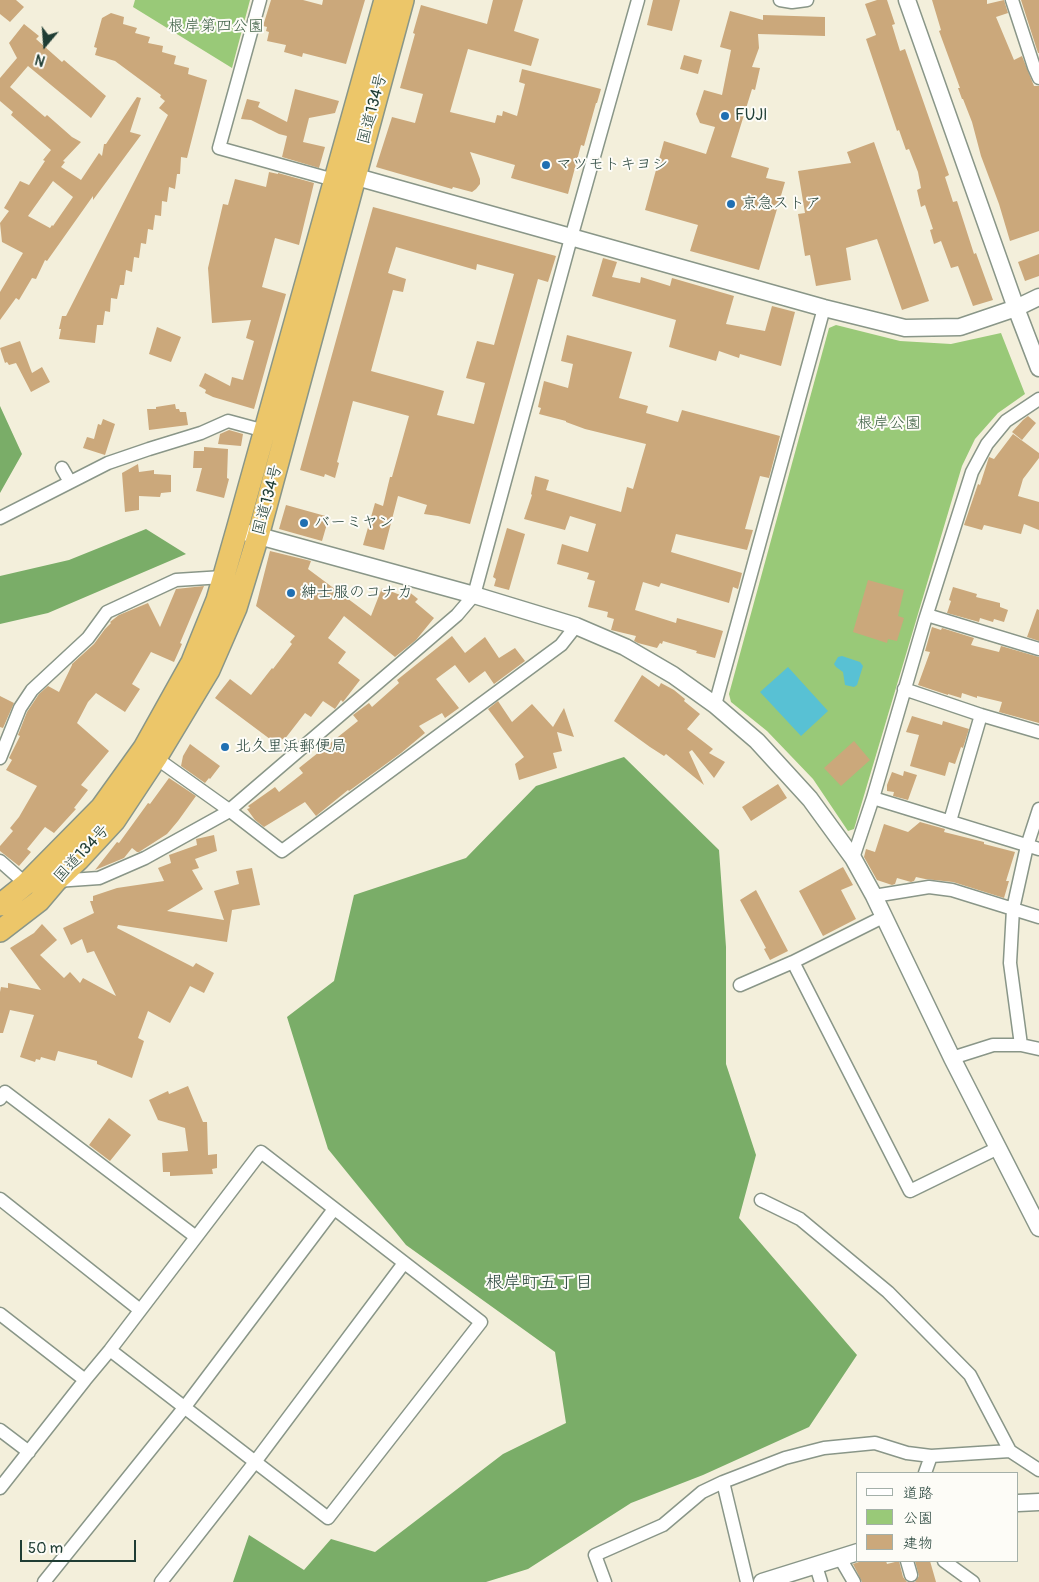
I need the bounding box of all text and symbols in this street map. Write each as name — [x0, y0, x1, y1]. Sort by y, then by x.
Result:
park label: 根岸第四公園 — [168, 17, 264, 37]
north arrow — [20, 20, 70, 70]
text: N — [33, 50, 47, 69]
street label: 国道134号 — [354, 72, 392, 146]
place label: FUJI — [735, 106, 767, 126]
marker: FUJI — [719, 110, 731, 122]
place label: マツモトキヨシ — [556, 155, 668, 175]
marker: マツモトキヨシ — [540, 159, 552, 171]
place label: 京急ストア — [741, 194, 821, 214]
marker: 京急ストア — [725, 198, 737, 210]
park label: 根岸公園 — [857, 414, 921, 434]
street label: 国道134号 — [249, 463, 287, 537]
place label: バーミヤン — [314, 513, 394, 533]
marker: バーミヤン — [298, 517, 310, 529]
place label: 紳士服のコナカ — [301, 583, 413, 603]
marker: 紳士服のコナカ — [285, 587, 297, 599]
place label: 北久里浜郵便局 — [235, 737, 347, 757]
marker: 北久里浜郵便局 — [219, 741, 231, 753]
street label: 国道134号 — [50, 821, 114, 887]
district label: 根岸町五丁目 — [485, 1272, 593, 1294]
legend — [856, 1472, 1019, 1562]
text: 道路 — [903, 1484, 933, 1503]
text: 公園 — [903, 1509, 933, 1528]
scale bar — [22, 1530, 139, 1562]
text: 建物 — [903, 1534, 933, 1553]
text: 50 m — [28, 1539, 63, 1558]

